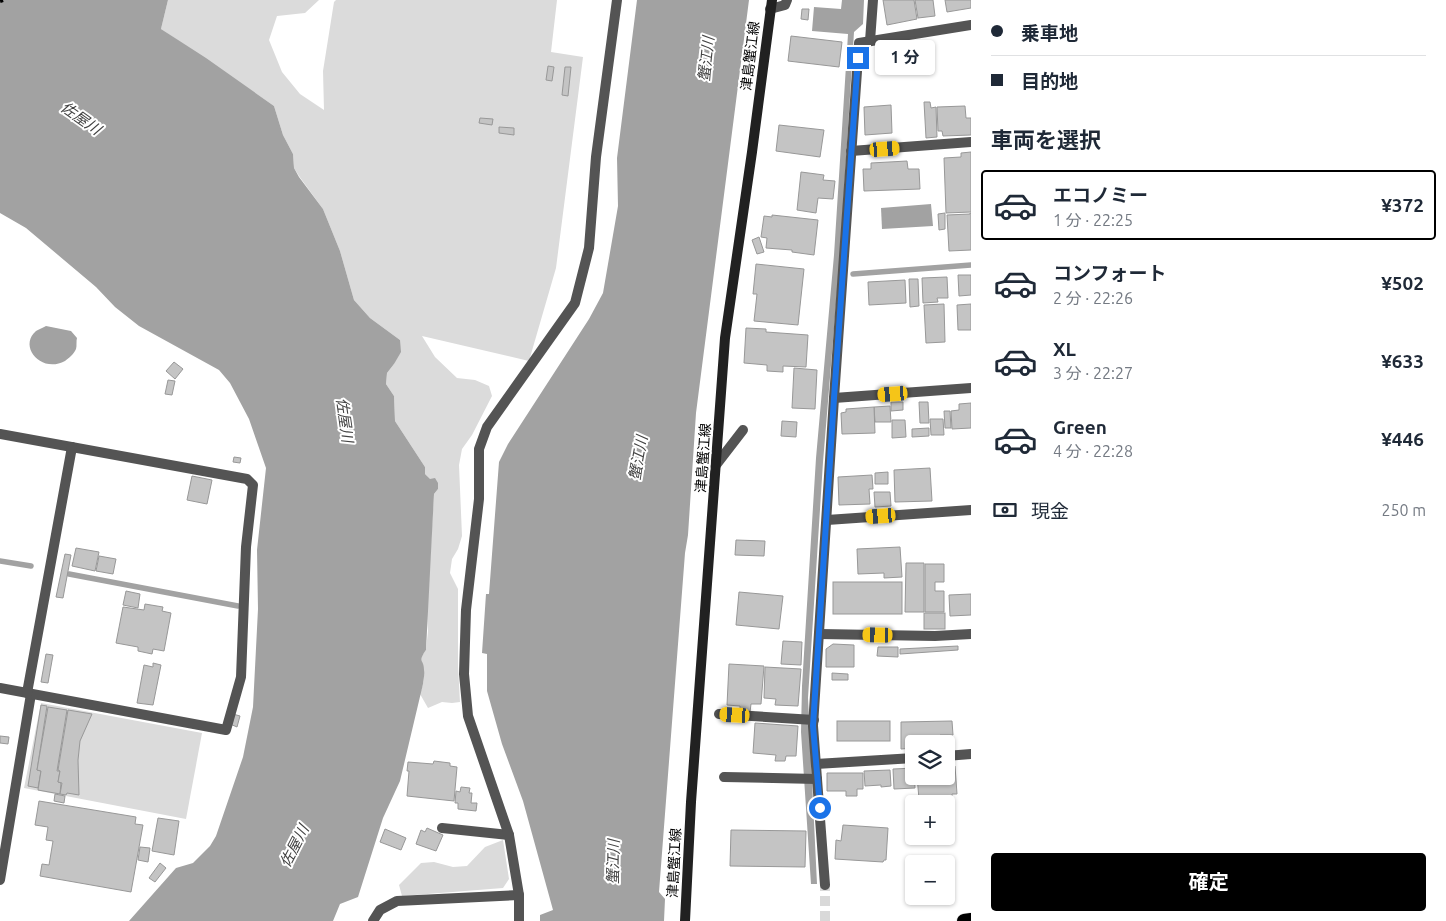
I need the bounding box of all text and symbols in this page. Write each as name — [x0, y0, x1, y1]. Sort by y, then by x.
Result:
street label: 津島蟹江線 — [738, 20, 762, 92]
text: 乗車地 — [1021, 22, 1078, 44]
water label: 蟹江川 — [695, 34, 717, 82]
callout: 1 分 — [876, 40, 936, 76]
route end — [847, 47, 869, 69]
text: 1 分 — [891, 48, 919, 66]
text: 目的地 — [1021, 70, 1078, 92]
water label: 佐屋川 — [58, 98, 106, 139]
text: 車両を選択 — [991, 127, 1101, 152]
car — [869, 140, 900, 158]
icon: car — [993, 183, 1038, 228]
text: エコノミー — [1053, 184, 1148, 206]
text: ¥372 — [1381, 194, 1424, 216]
text: 1 分 · 22:25 — [1053, 211, 1133, 229]
icon: car — [993, 261, 1038, 306]
text: コンフォート — [1053, 262, 1166, 284]
text: ¥502 — [1381, 272, 1424, 294]
text: 2 分 · 22:26 — [1053, 289, 1133, 307]
text: XL — [1053, 338, 1076, 360]
icon: car — [993, 339, 1038, 384]
text: ¥633 — [1381, 350, 1424, 372]
text: 3 分 · 22:27 — [1053, 364, 1133, 382]
car — [877, 385, 908, 403]
water label: 佐屋川 — [333, 397, 357, 445]
text: Green — [1053, 416, 1107, 438]
icon: car — [993, 417, 1038, 462]
street label: 津島蟹江線 — [693, 423, 713, 493]
text: ¥446 — [1381, 428, 1424, 450]
water label: 蟹江川 — [626, 432, 651, 482]
text: 4 分 · 22:28 — [1053, 442, 1133, 460]
icon: cash — [991, 496, 1019, 524]
text: 現金 — [1031, 500, 1069, 522]
text: 250 m — [1381, 501, 1426, 519]
car — [865, 507, 896, 525]
car — [862, 627, 893, 643]
car — [719, 707, 750, 723]
map controls — [905, 735, 955, 905]
button: layers — [905, 735, 955, 785]
button: + — [905, 795, 955, 845]
route start — [809, 797, 831, 819]
water label: 佐屋川 — [276, 820, 313, 870]
street label: 津島蟹江線 — [664, 828, 684, 898]
water label: 蟹江川 — [604, 837, 622, 885]
button: 確定 — [991, 853, 1426, 911]
button: − — [905, 855, 955, 905]

